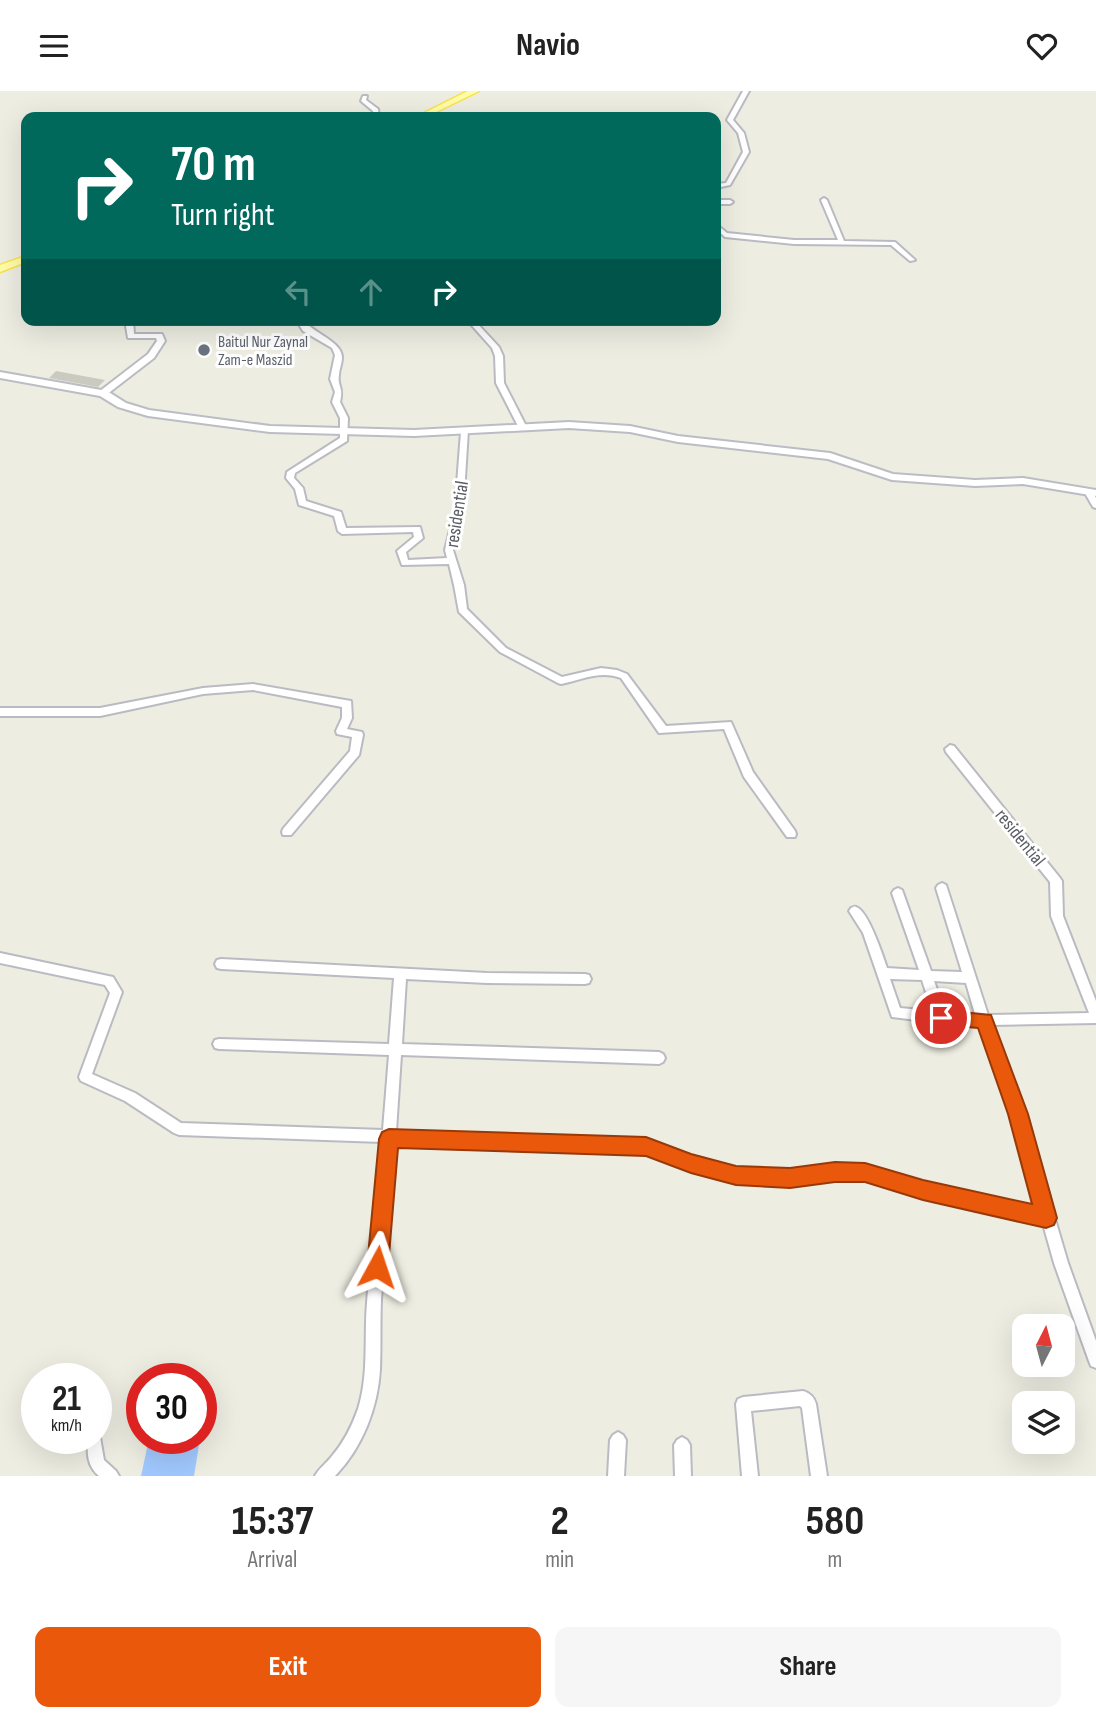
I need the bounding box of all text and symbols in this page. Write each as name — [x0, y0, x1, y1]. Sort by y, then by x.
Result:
text: Navio — [516, 26, 580, 65]
icon: menu — [35, 27, 73, 65]
icon: heart — [1023, 27, 1061, 65]
text: 70 m — [171, 136, 256, 195]
icon: right — [56, 140, 147, 231]
text: Turn right — [171, 196, 275, 235]
icon: left — [279, 273, 317, 311]
icon: ahead — [352, 273, 390, 311]
icon: right — [425, 273, 463, 311]
place label: Baitul Nur Zaynal Zam-e Maszid — [218, 333, 308, 370]
marker: Baitul Nur Zaynal Zam-e Maszid — [196, 342, 212, 358]
street label: residential — [441, 479, 474, 549]
street label: residential — [990, 805, 1050, 871]
pin — [911, 988, 971, 1048]
icon: arrive — [922, 999, 960, 1037]
position arrow — [340, 1230, 414, 1304]
north arrow — [1012, 1314, 1074, 1377]
map controls — [1012, 1314, 1075, 1454]
speed limit sign: 30 — [126, 1363, 217, 1454]
text: 21 — [52, 1378, 81, 1421]
button: layers — [1012, 1391, 1075, 1454]
text: km/h — [51, 1415, 82, 1436]
text: 15:37 — [232, 1496, 313, 1547]
text: 2 — [550, 1496, 569, 1547]
text: 580 — [806, 1496, 864, 1547]
text: Arrival — [248, 1546, 297, 1574]
text: min — [545, 1546, 574, 1574]
text: m — [828, 1546, 842, 1574]
button: Exit — [35, 1627, 541, 1707]
button: Share — [555, 1627, 1061, 1707]

